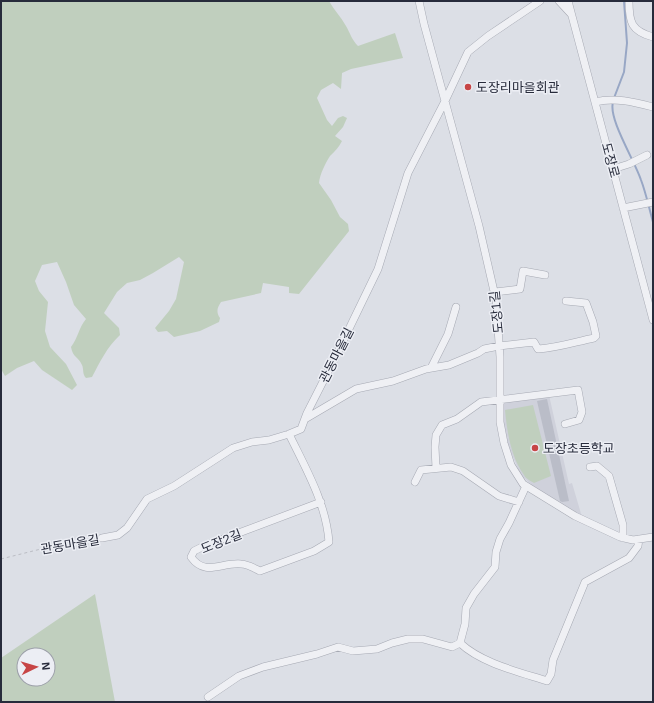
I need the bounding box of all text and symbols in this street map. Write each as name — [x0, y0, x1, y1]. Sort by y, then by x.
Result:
place label: 도장리마을회관 — [476, 80, 560, 95]
marker: 도장리마을회관 — [463, 82, 473, 92]
street label: 도장로 — [599, 141, 622, 179]
street label: 도장1길 — [487, 290, 506, 334]
street label: 관동마을길 — [316, 325, 357, 385]
place label: 도장초등학교 — [543, 441, 615, 456]
marker: 도장초등학교 — [530, 443, 540, 453]
street label: 도장2길 — [198, 526, 244, 556]
street label: 관동마을길 — [39, 532, 101, 557]
north arrow — [16, 647, 56, 687]
text: N — [40, 662, 52, 671]

